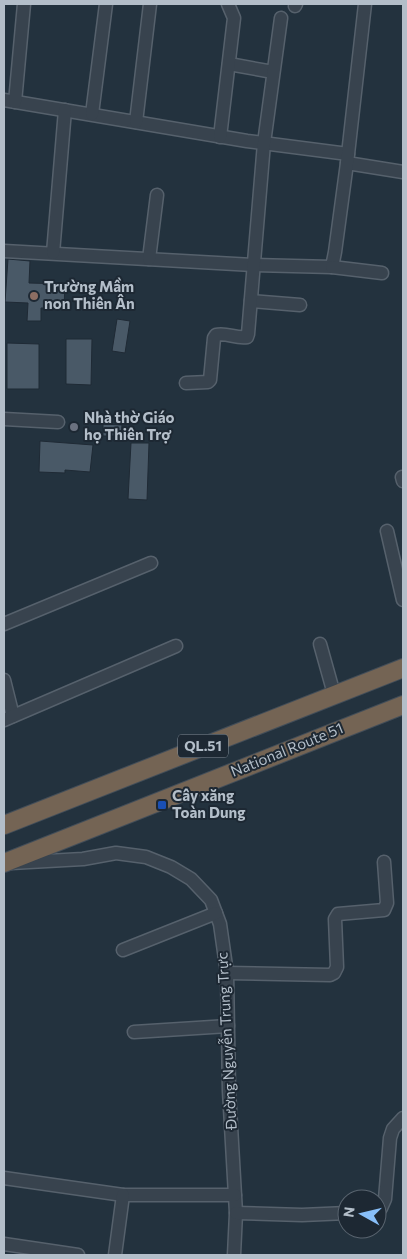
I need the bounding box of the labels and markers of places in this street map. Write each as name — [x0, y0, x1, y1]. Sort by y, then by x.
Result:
place label: Trường Mầm non Thiên Ân — [44, 277, 135, 312]
marker: Trường Mầm non Thiên Ân — [28, 290, 40, 302]
place label: Nhà thờ Giáo họ Thiên Trợ — [84, 408, 175, 444]
marker: Nhà thờ Giáo họ Thiên Trợ — [68, 421, 80, 433]
place label: Cây xăng Toàn Dung — [172, 786, 245, 821]
marker: Cây xăng Toàn Dung — [156, 799, 168, 811]

